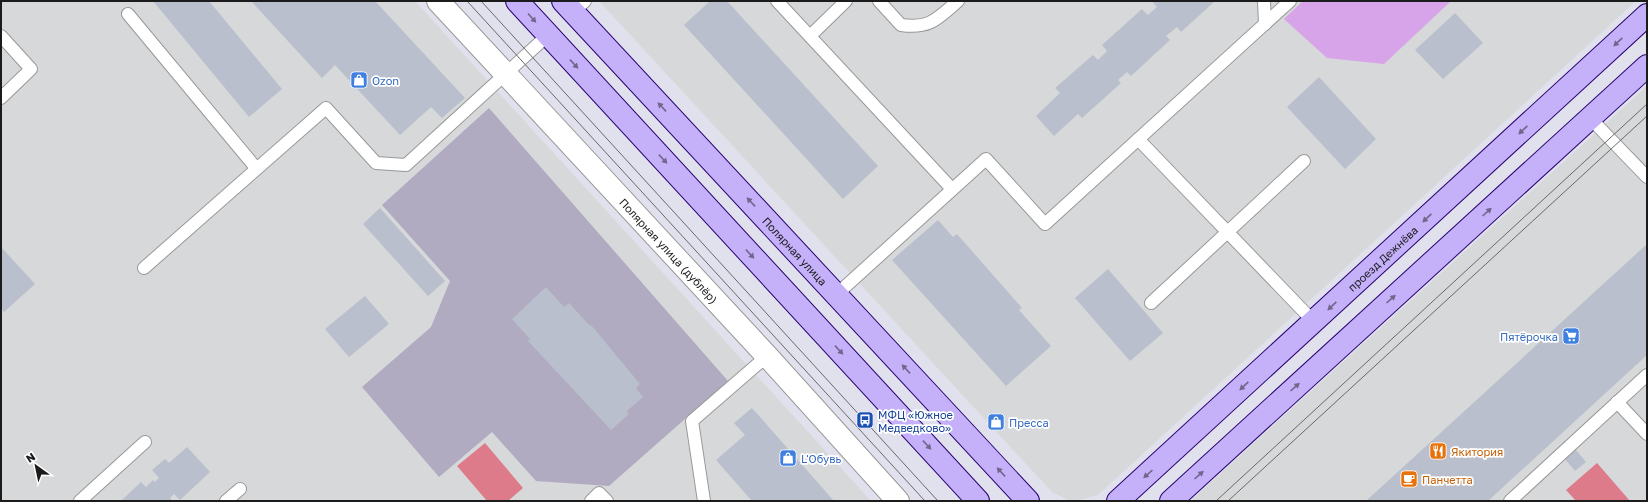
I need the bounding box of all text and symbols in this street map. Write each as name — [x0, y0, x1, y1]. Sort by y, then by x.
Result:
one-way arrow — [528, 13, 537, 23]
one-way arrow — [1613, 37, 1623, 47]
one-way arrow — [570, 59, 579, 69]
shop icon: Ozon — [349, 70, 369, 90]
place label: Ozon — [372, 74, 399, 87]
one-way arrow — [657, 102, 667, 112]
one-way arrow — [1518, 125, 1528, 135]
one-way arrow — [658, 154, 667, 164]
street label: Полярная улица (дублёр) — [617, 195, 721, 306]
one-way arrow — [746, 197, 756, 207]
one-way arrow — [1482, 207, 1493, 216]
one-way arrow — [1422, 213, 1432, 223]
street label: Полярная улица — [760, 214, 830, 288]
street label: проезд Дежнёва — [1345, 223, 1420, 293]
one-way arrow — [746, 249, 755, 260]
one-way arrow — [1386, 295, 1397, 304]
one-way arrow — [1327, 301, 1337, 310]
supermarket icon: Пятёрочка — [1561, 326, 1581, 346]
place label: Пятёрочка — [1500, 330, 1558, 343]
one-way arrow — [834, 345, 843, 355]
one-way arrow — [901, 364, 911, 374]
one-way arrow — [1239, 381, 1249, 391]
one-way arrow — [1291, 383, 1300, 392]
place label: МФЦ «Южное Медведково» — [878, 408, 953, 434]
bus stop icon: МФЦ «Южное Медведково» — [855, 410, 875, 430]
shop icon: Пресса — [986, 412, 1006, 432]
place label: Пресса — [1009, 416, 1049, 429]
one-way arrow — [922, 441, 931, 450]
restaurant icon: Якитория — [1428, 441, 1448, 461]
place label: Якитория — [1451, 445, 1503, 458]
north arrow — [16, 446, 56, 486]
shop icon: L'Обувь — [778, 448, 798, 468]
text: N — [23, 449, 37, 465]
place label: L'Обувь — [801, 452, 841, 465]
one-way arrow — [997, 467, 1006, 477]
one-way arrow — [1143, 469, 1153, 479]
cafe icon: Панчетта — [1399, 469, 1419, 489]
one-way arrow — [1194, 470, 1205, 479]
place label: Панчетта — [1422, 473, 1473, 486]

